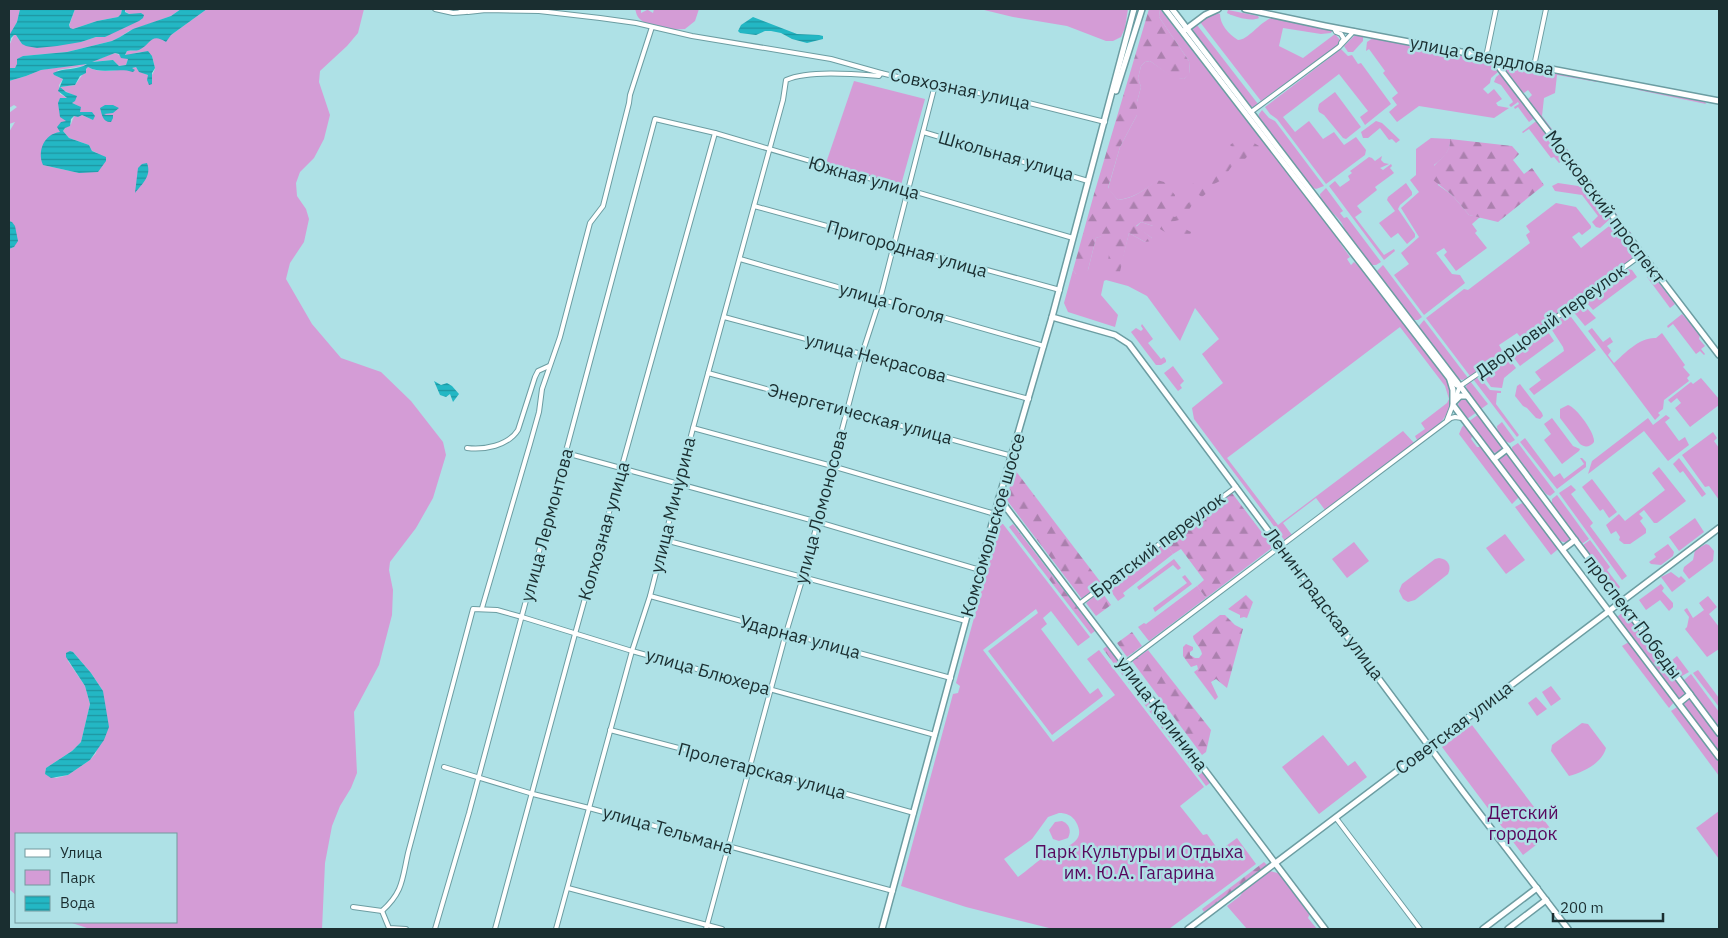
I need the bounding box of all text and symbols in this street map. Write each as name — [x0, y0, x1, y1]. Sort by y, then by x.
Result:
street label: улица Свердлова — [1408, 30, 1556, 81]
street label: Совхозная улица — [888, 62, 1033, 115]
street label: Школьная улица — [936, 125, 1077, 186]
street label: Московский проспект — [1540, 125, 1671, 288]
street label: Южная улица — [806, 151, 923, 205]
street label: Пригородная улица — [824, 215, 991, 283]
street label: Дворцовый переулок — [1470, 258, 1631, 383]
street label: улица Гоголя — [837, 276, 948, 329]
street label: улица Некрасова — [803, 328, 950, 388]
street label: Энергетическая улица — [765, 378, 955, 449]
street label: улица Ломоносова — [789, 427, 852, 586]
street label: Комсомольское шоссе — [955, 430, 1030, 619]
street label: улица Мичурина — [645, 434, 701, 575]
street label: улица Лермонтова — [515, 445, 578, 604]
street label: Колхозная улица — [573, 458, 634, 603]
street label: Братский переулок — [1086, 486, 1230, 603]
street label: Ленинградская улица — [1260, 523, 1390, 685]
street label: проспект Победы — [1579, 550, 1687, 683]
street label: Ударная улица — [737, 609, 864, 664]
street label: улица Блюхера — [643, 643, 773, 700]
street label: улица Калинина — [1112, 652, 1213, 776]
street label: Советская улица — [1390, 676, 1517, 779]
street label: Пролетарская улица — [676, 737, 849, 804]
street label: улица Тельмана — [600, 800, 737, 859]
park label: Детский городок — [1487, 801, 1559, 845]
legend — [15, 833, 178, 923]
park label: Парк Культуры и Отдыха им. Ю.А. Гагарина — [1035, 840, 1244, 884]
text: Улица — [60, 843, 102, 862]
text: Парк — [60, 868, 95, 887]
scale bar — [1553, 890, 1663, 922]
text: Вода — [60, 893, 95, 912]
text: 200 m — [1560, 898, 1604, 917]

